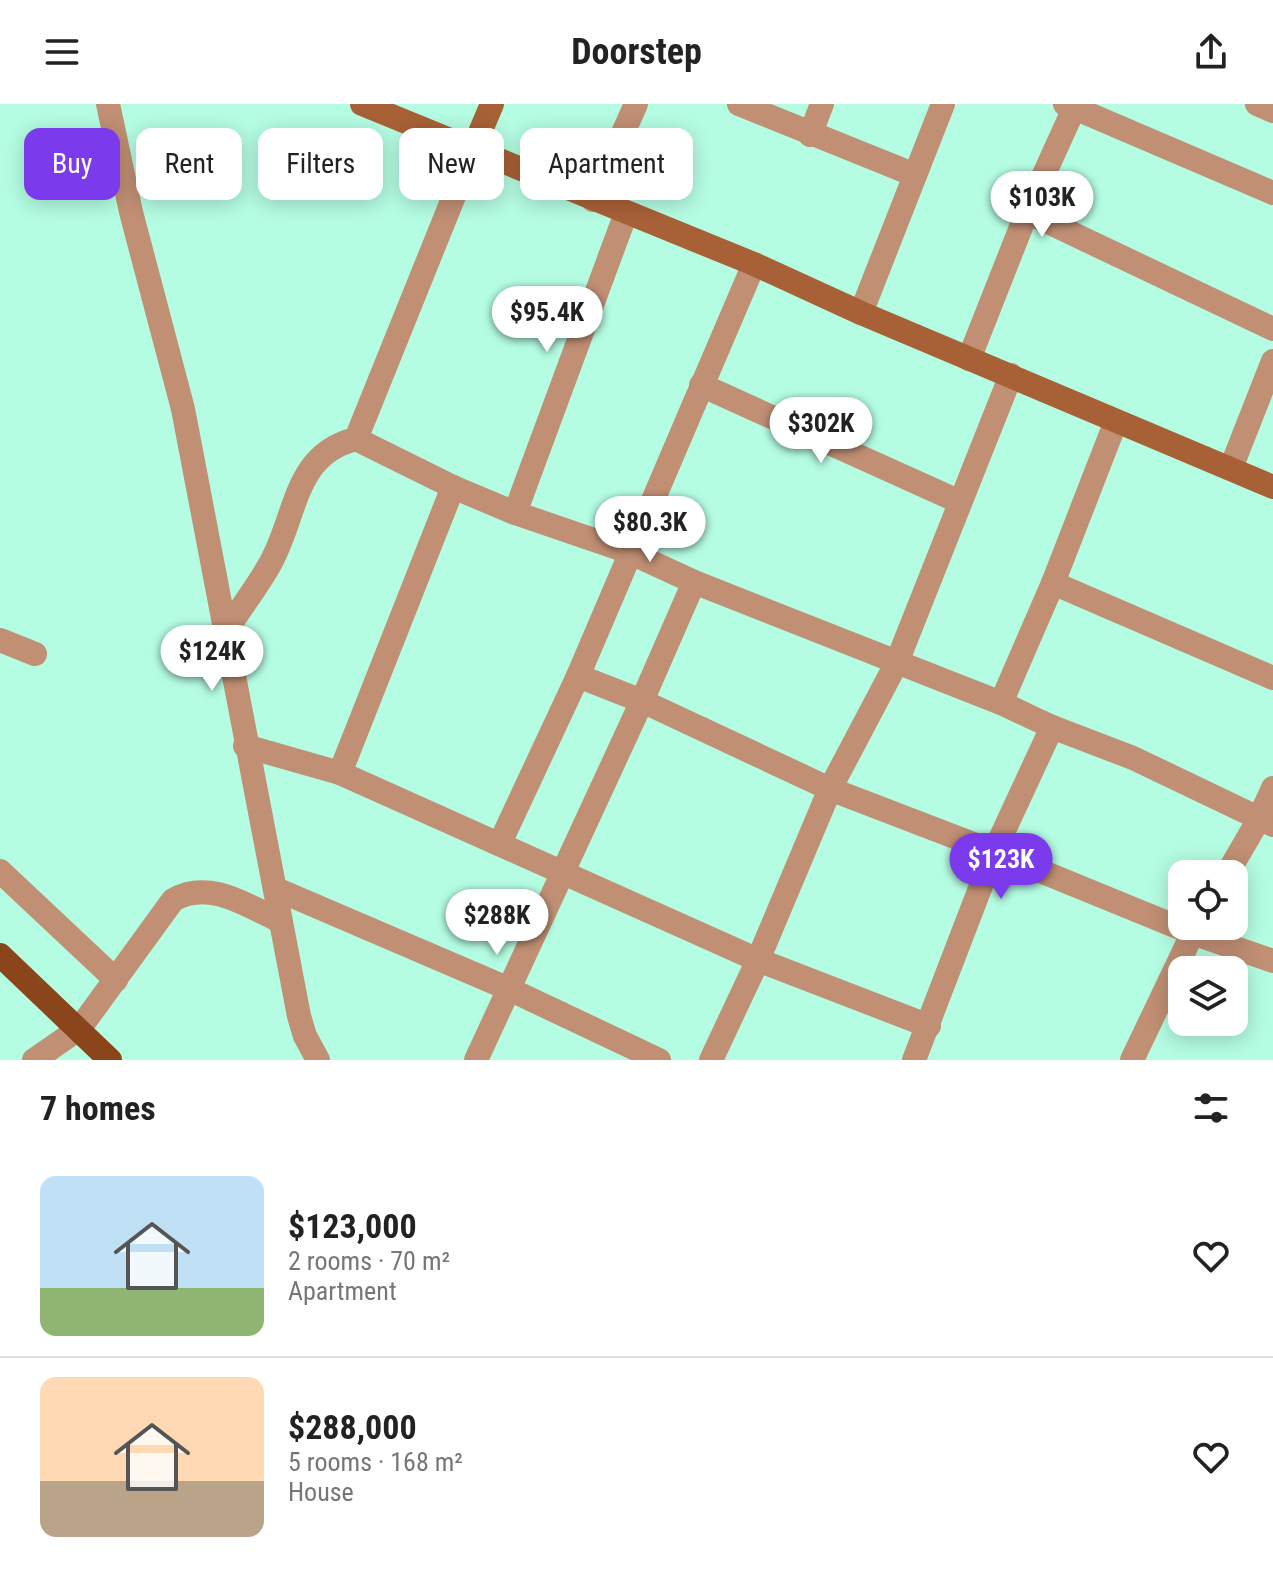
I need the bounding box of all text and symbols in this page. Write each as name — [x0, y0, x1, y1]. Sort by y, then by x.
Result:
icon: menu — [40, 30, 84, 74]
icon: share — [1189, 30, 1233, 74]
text: Doorstep — [571, 31, 702, 73]
chip: Buy — [24, 128, 120, 200]
chip: Rent — [136, 128, 242, 200]
chip: Filters — [258, 128, 383, 200]
chip: New — [399, 128, 504, 200]
chip: Apartment — [520, 128, 693, 200]
pin: $103K — [986, 171, 1098, 239]
text: $103K — [1009, 182, 1075, 212]
pin: $95.4K — [482, 286, 612, 354]
text: $95.4K — [510, 297, 584, 327]
pin: $302K — [765, 397, 877, 465]
text: $302K — [788, 408, 854, 438]
pin: $80.3K — [585, 496, 715, 564]
text: $80.3K — [613, 507, 687, 537]
pin: $124K — [156, 625, 268, 693]
text: $124K — [179, 636, 245, 666]
pin: $123K — [945, 833, 1057, 901]
text: $123K — [968, 844, 1034, 874]
map controls — [1168, 860, 1248, 1036]
button: locate — [1168, 860, 1248, 940]
pin: $288K — [441, 889, 553, 957]
text: $288K — [464, 900, 530, 930]
button: layers — [1168, 956, 1248, 1036]
icon: filters — [1189, 1086, 1233, 1130]
text: 7 homes — [40, 1088, 156, 1128]
text: $123,000 — [288, 1206, 417, 1246]
icon: home — [104, 1208, 200, 1304]
icon: heart — [1189, 1234, 1233, 1278]
text: 2 rooms · 70 m² — [288, 1246, 450, 1276]
text: Apartment — [288, 1276, 397, 1306]
text: $288,000 — [288, 1407, 417, 1447]
icon: home — [104, 1409, 200, 1505]
icon: heart — [1189, 1435, 1233, 1479]
text: 5 rooms · 168 m² — [288, 1447, 463, 1477]
text: House — [288, 1477, 354, 1507]

